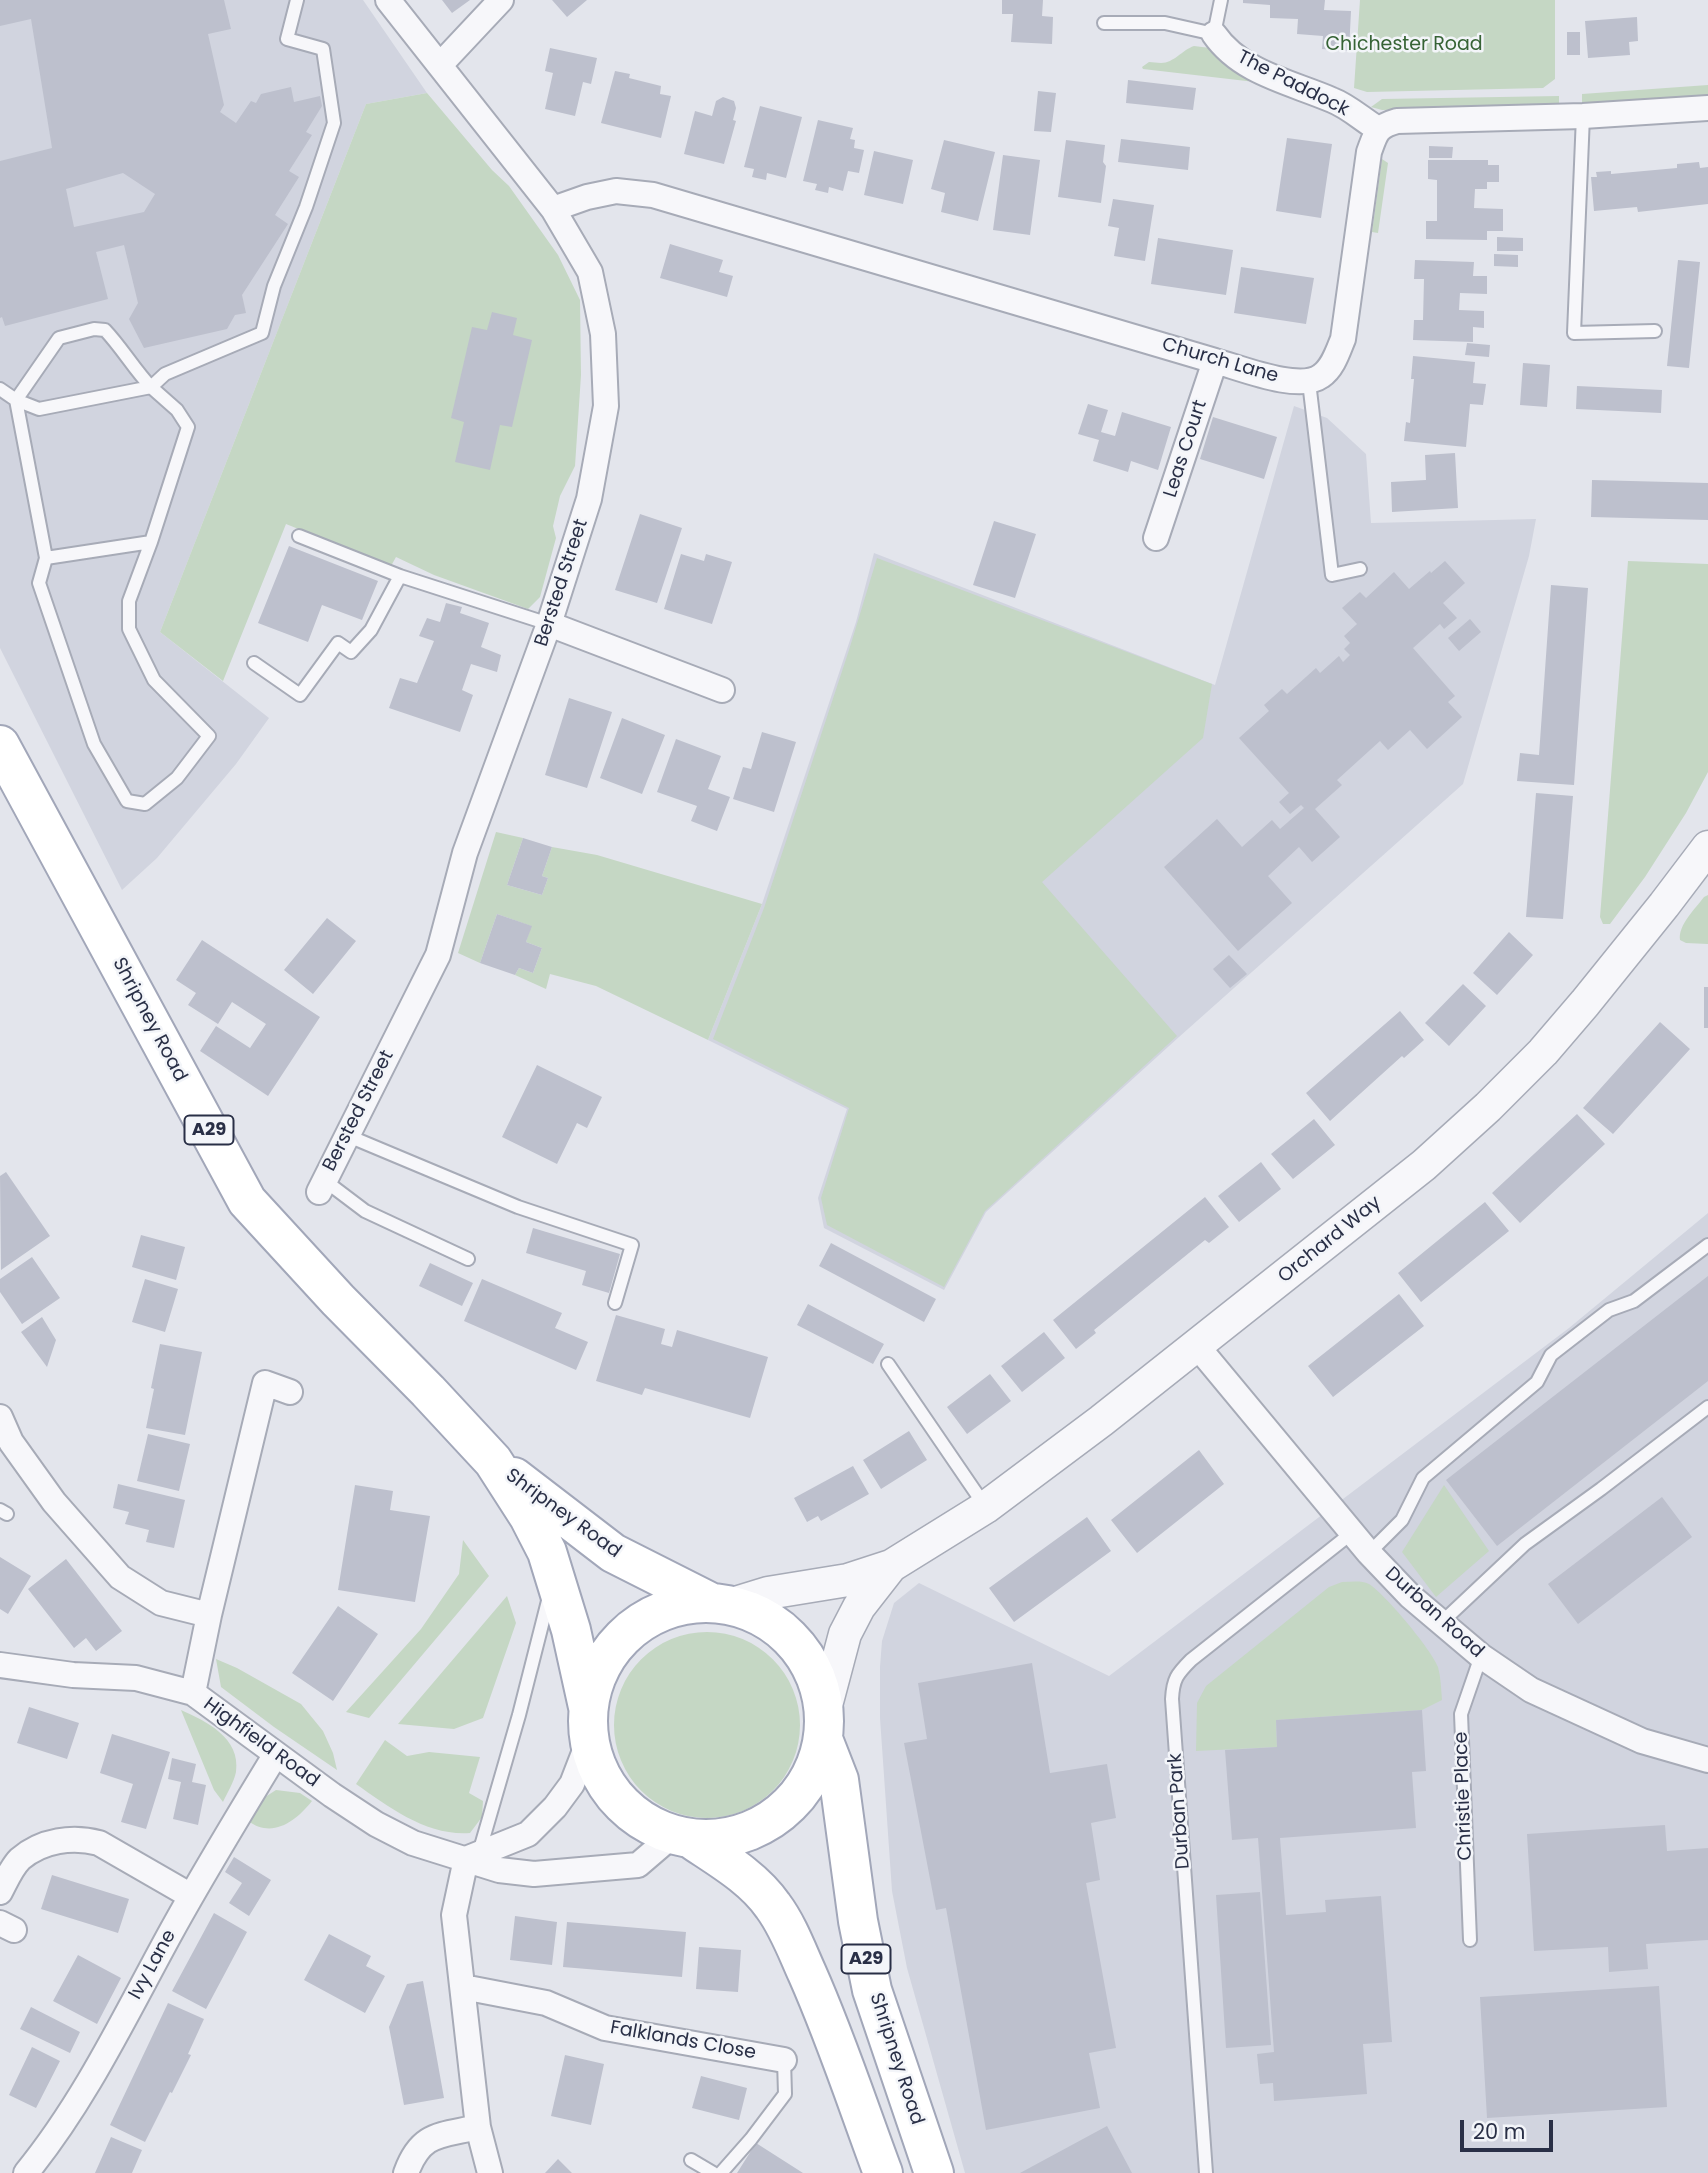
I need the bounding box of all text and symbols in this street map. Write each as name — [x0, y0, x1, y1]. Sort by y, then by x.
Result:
park label: Chichester Road — [1325, 34, 1483, 56]
street label: The Paddock — [1233, 46, 1353, 122]
street label: Church Lane — [1159, 334, 1281, 388]
street label: Leas Court — [1160, 398, 1212, 500]
street label: Bersted Street — [531, 516, 593, 650]
street label: Shripney Road — [107, 954, 191, 1086]
street label: Bersted Street — [319, 1047, 399, 1175]
road number: A29 — [184, 1115, 234, 1144]
street label: Orchard Way — [1274, 1192, 1386, 1288]
street label: Shripney Road — [501, 1465, 625, 1563]
street label: Durban Road — [1380, 1563, 1488, 1663]
street label: Highfield Road — [199, 1693, 323, 1793]
street label: Christie Place — [1450, 1731, 1478, 1861]
street label: Durban Park — [1165, 1752, 1195, 1870]
street label: Ivy Lane — [125, 1926, 181, 2004]
road number: A29 — [842, 1944, 890, 1973]
street label: Shripney Road — [864, 1990, 928, 2128]
street label: Falklands Close — [608, 2017, 758, 2065]
scale bar — [1463, 2106, 1556, 2150]
text: 20 m — [1473, 2117, 1526, 2146]

